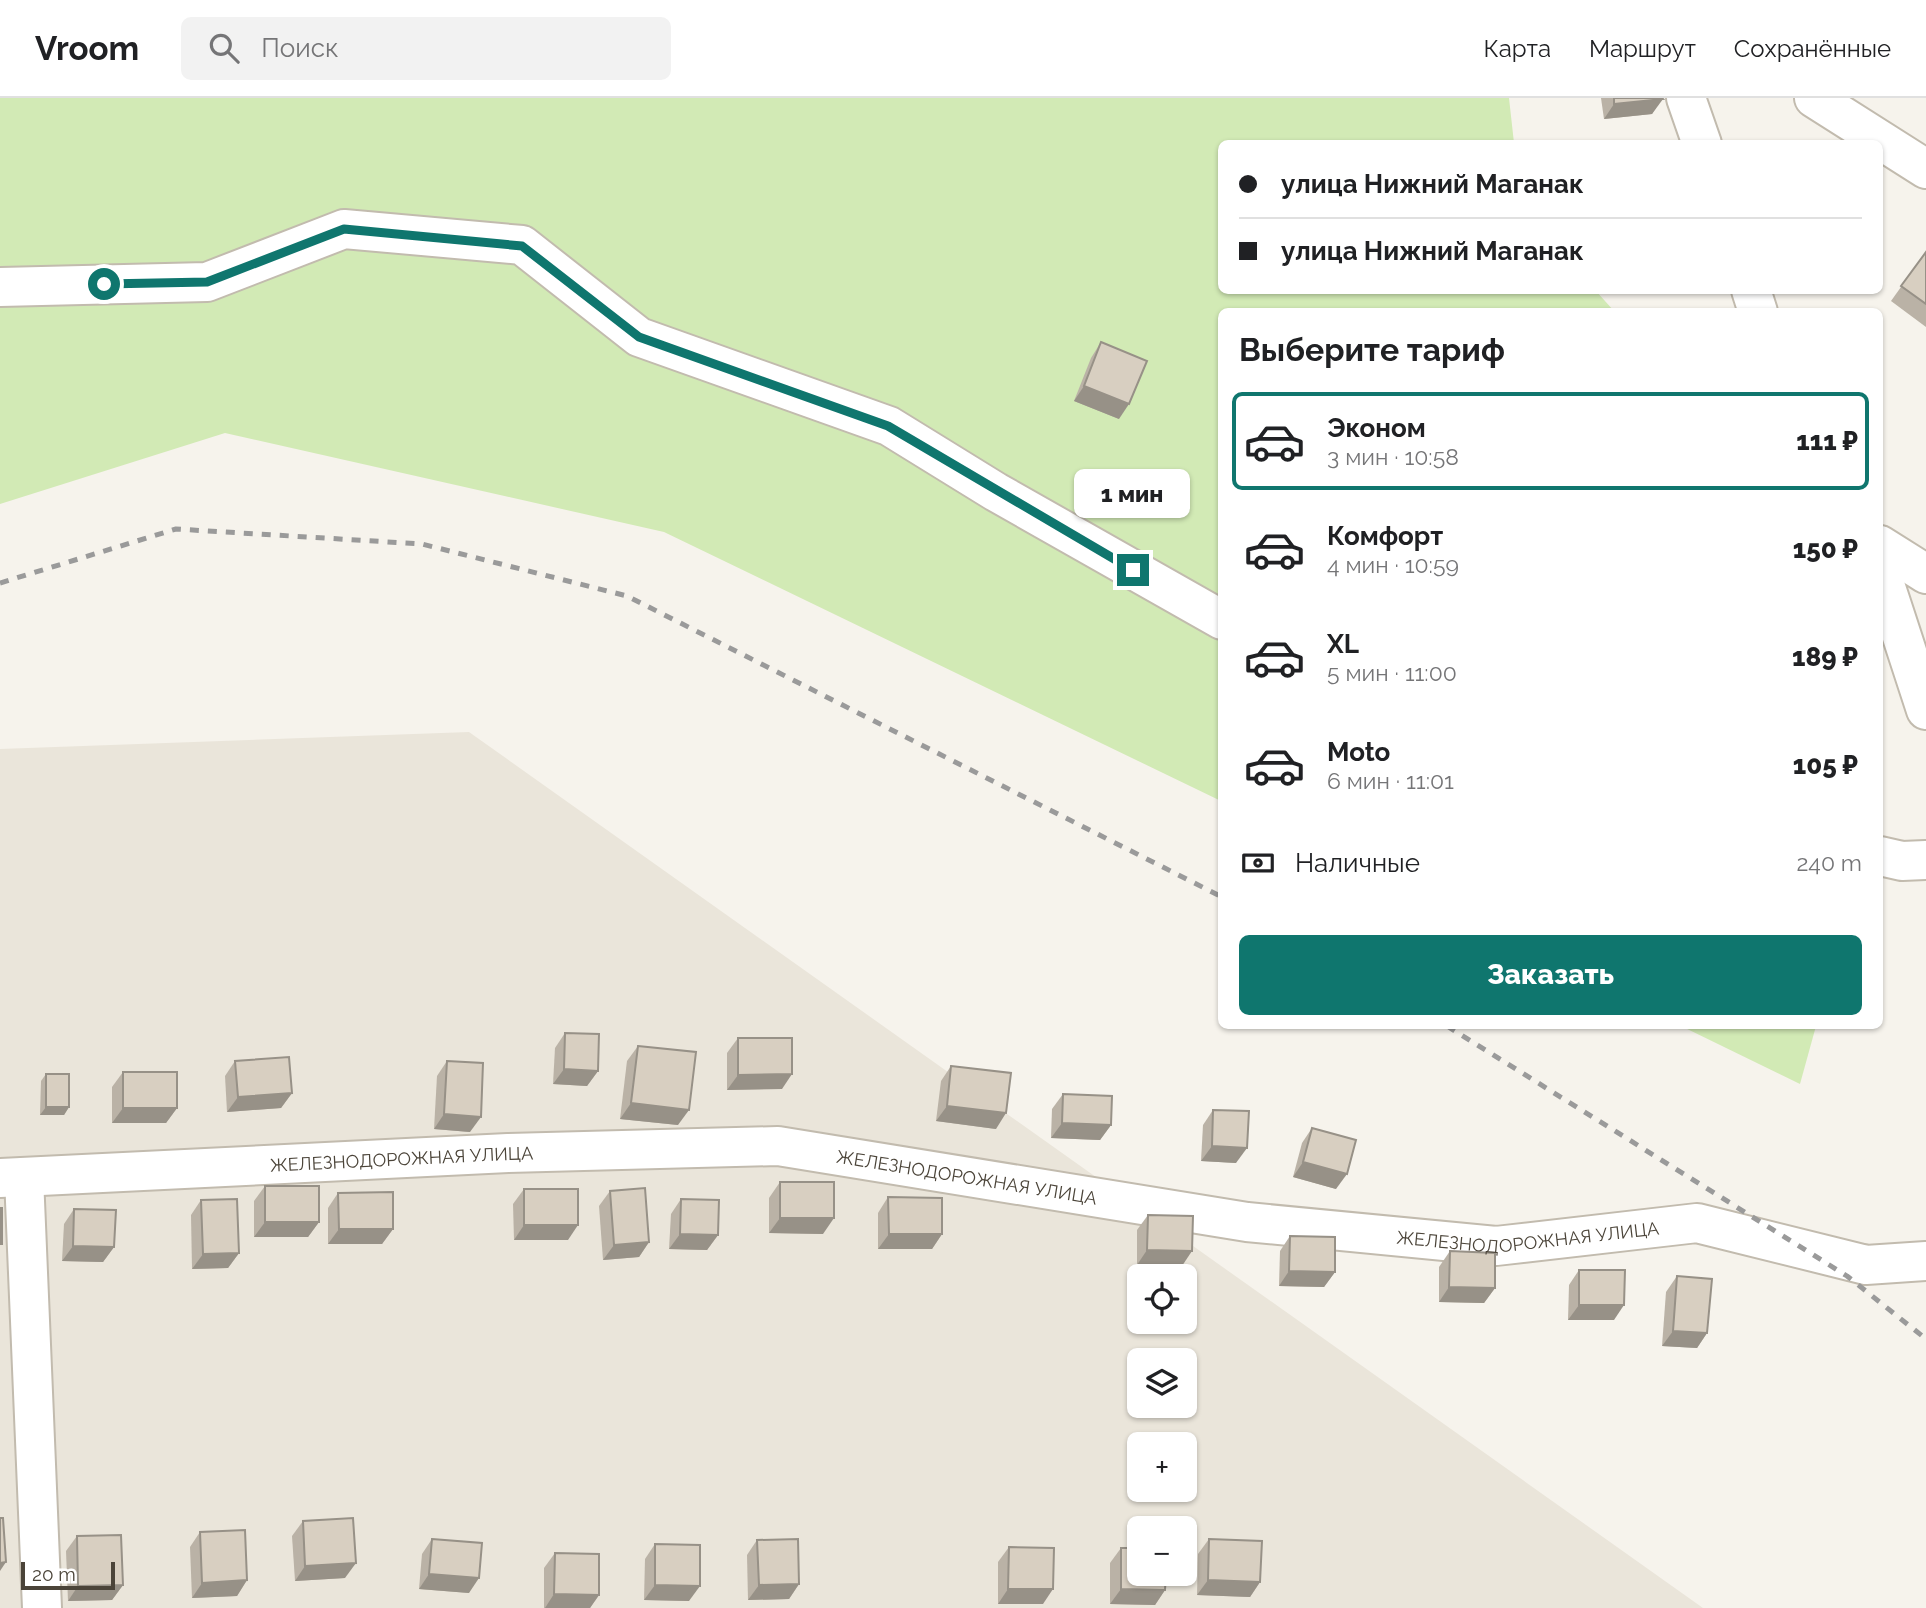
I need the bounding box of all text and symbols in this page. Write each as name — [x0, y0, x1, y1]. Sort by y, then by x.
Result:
search box — [181, 17, 671, 80]
text: Vroom — [35, 29, 139, 68]
icon: search — [205, 29, 243, 67]
text: Поиск — [261, 33, 338, 63]
text: Карта — [1483, 34, 1551, 63]
text: Маршрут — [1589, 34, 1696, 63]
text: Сохранённые — [1734, 34, 1891, 63]
text: улица Нижний Маганак — [1281, 169, 1584, 199]
text: улица Нижний Маганак — [1281, 236, 1584, 266]
route start — [88, 268, 120, 300]
text: Выберите тариф — [1239, 331, 1505, 368]
icon: car — [1243, 410, 1306, 473]
text: Эконом — [1327, 413, 1426, 443]
text: 111 ₽ — [1796, 426, 1858, 456]
text: 3 мин · 10:58 — [1327, 443, 1459, 470]
callout: 1 мин — [1075, 468, 1191, 518]
text: 1 мин — [1101, 480, 1163, 507]
icon: car — [1243, 518, 1306, 581]
text: Комфорт — [1327, 521, 1443, 551]
text: 150 ₽ — [1793, 534, 1858, 564]
text: 4 мин · 10:59 — [1327, 551, 1459, 578]
route end — [1117, 554, 1149, 586]
icon: car — [1243, 626, 1306, 689]
text: XL — [1327, 629, 1359, 659]
text: 189 ₽ — [1792, 642, 1858, 672]
text: 5 мин · 11:00 — [1327, 659, 1457, 686]
icon: car — [1243, 734, 1306, 797]
text: Moto — [1327, 737, 1390, 767]
text: 105 ₽ — [1793, 750, 1858, 780]
text: 6 мин · 11:01 — [1327, 767, 1454, 794]
icon: cash — [1239, 844, 1277, 882]
text: Наличные — [1295, 848, 1420, 878]
text: 240 m — [1796, 849, 1862, 876]
button: Заказать — [1239, 935, 1862, 1015]
street label: ЖЕЛЕЗНОДОРОЖНАЯ УЛИЦА — [269, 1142, 533, 1175]
street label: ЖЕЛЕЗНОДОРОЖНАЯ УЛИЦА — [835, 1145, 1099, 1208]
street label: ЖЕЛЕЗНОДОРОЖНАЯ УЛИЦА — [1396, 1217, 1660, 1257]
map controls — [1127, 1264, 1197, 1586]
button: locate — [1127, 1264, 1197, 1334]
button: layers — [1127, 1348, 1197, 1418]
button: + — [1127, 1432, 1197, 1502]
button: − — [1127, 1516, 1197, 1586]
scale bar — [21, 1559, 116, 1591]
text: 20 m — [32, 1563, 76, 1585]

